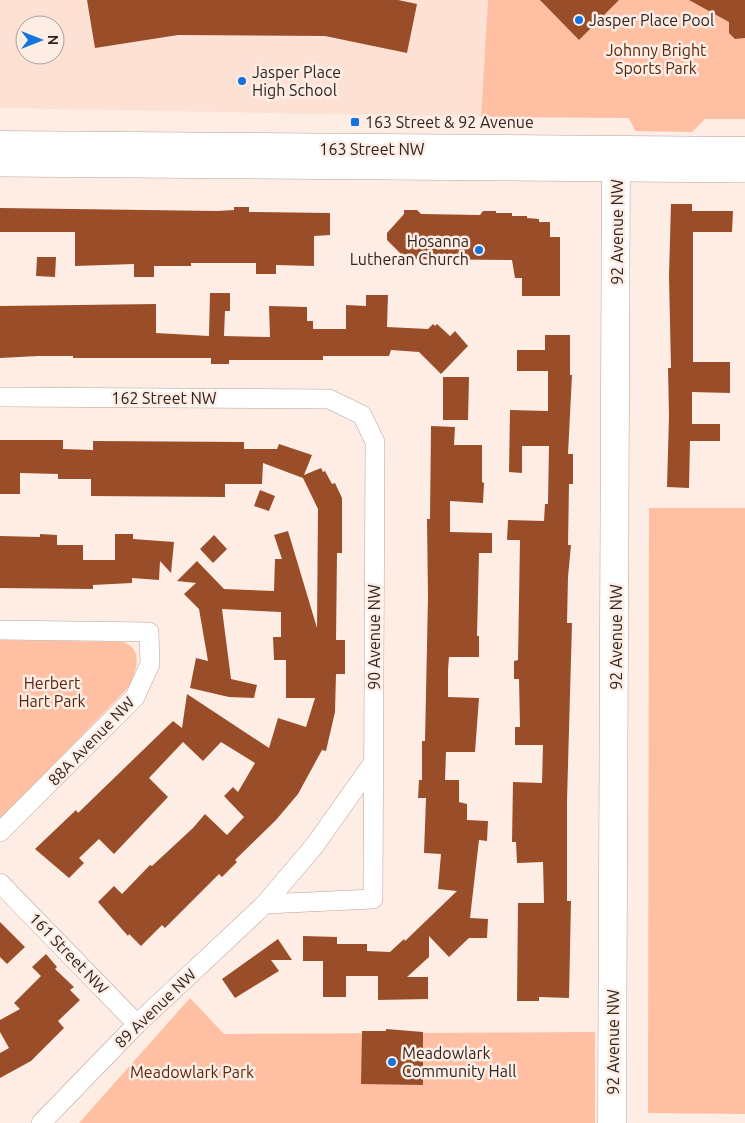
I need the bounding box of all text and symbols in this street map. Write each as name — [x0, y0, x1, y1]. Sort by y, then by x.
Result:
place label: Jasper Place Pool — [589, 11, 714, 29]
marker: Jasper Place Pool — [573, 14, 585, 26]
north arrow — [15, 15, 65, 65]
text: N — [45, 35, 61, 45]
park label: Johnny Bright Sports Park — [606, 41, 707, 77]
place label: Jasper Place High School — [252, 63, 341, 99]
marker: Jasper Place High School — [236, 75, 248, 87]
place label: 163 Street & 92 Avenue — [365, 113, 534, 131]
marker: 163 Street & 92 Avenue — [349, 116, 361, 128]
street label: 163 Street NW — [319, 140, 425, 158]
street label: 92 Avenue NW — [608, 179, 626, 285]
place label: Hosanna Lutheran Church — [350, 232, 469, 268]
marker: Hosanna Lutheran Church — [473, 244, 485, 256]
street label: 162 Street NW — [111, 389, 217, 407]
street label: 90 Avenue NW — [365, 584, 383, 690]
street label: 92 Avenue NW — [607, 584, 625, 690]
park label: Herbert Hart Park — [18, 674, 86, 710]
street label: 88A Avenue NW — [44, 693, 138, 789]
street label: 161 Street NW — [26, 909, 112, 997]
street label: 89 Avenue NW — [111, 965, 199, 1051]
street label: 92 Avenue NW — [604, 989, 622, 1095]
place label: Meadowlark Community Hall — [402, 1044, 516, 1080]
marker: Meadowlark Community Hall — [386, 1056, 398, 1068]
park label: Meadowlark Park — [130, 1063, 254, 1081]

